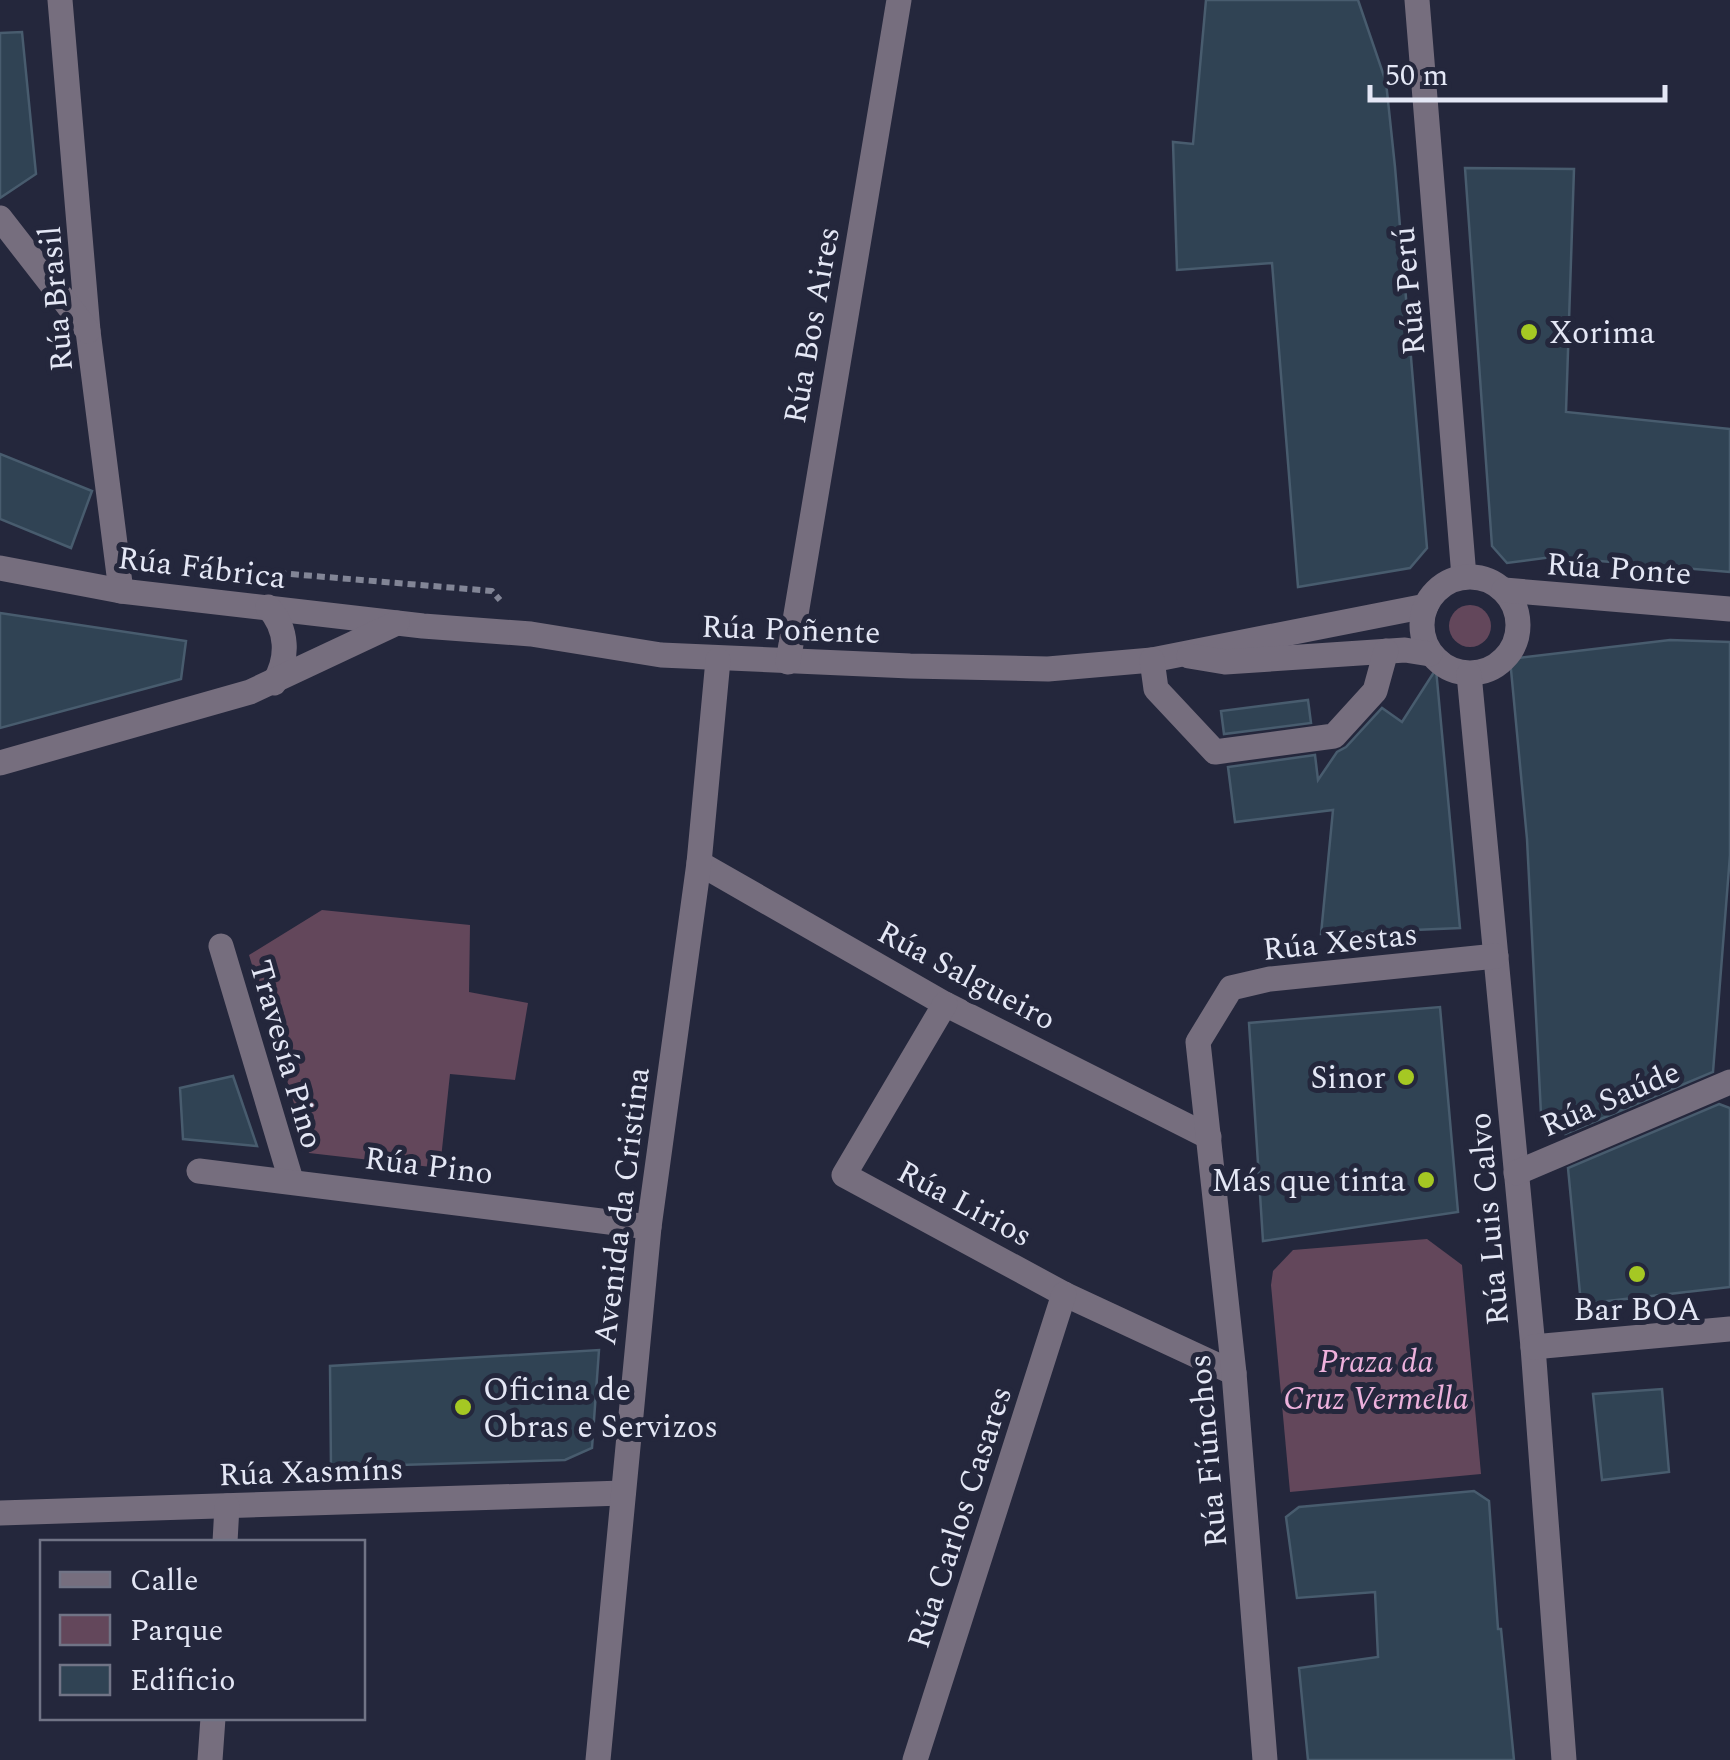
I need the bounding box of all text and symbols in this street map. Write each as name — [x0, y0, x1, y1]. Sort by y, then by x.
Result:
scale bar — [1370, 40, 1665, 102]
text: 50 m — [1385, 53, 1448, 99]
street label: Rúa Bos Aires — [771, 223, 854, 428]
street label: Rúa Brasil — [26, 224, 87, 374]
street label: Rúa Perú — [1379, 225, 1440, 357]
place label: Xorima — [1549, 309, 1655, 358]
marker: Xorima — [1518, 321, 1540, 343]
street label: Rúa Fábrica — [115, 534, 289, 603]
street label: Rúa Ponte — [1545, 540, 1693, 599]
street label: Rúa Poñente — [700, 603, 881, 658]
street label: Rúa Salgueiro — [868, 909, 1064, 1044]
street label: Rúa Xestas — [1260, 910, 1420, 975]
street label: Travesía Pino — [235, 954, 336, 1154]
street label: Rúa Saúde — [1533, 1048, 1688, 1151]
place label: Sinor — [1310, 1054, 1386, 1103]
street label: Avenida da Cristina — [581, 1064, 664, 1348]
marker: Sinor — [1395, 1066, 1417, 1088]
street label: Rúa Luis Calvo — [1456, 1110, 1523, 1327]
street label: Rúa Pino — [362, 1134, 496, 1199]
street label: Rúa Lirios — [888, 1148, 1041, 1260]
place label: Más que tinta — [1212, 1157, 1406, 1206]
marker: Más que tinta — [1415, 1169, 1437, 1191]
marker: Bar BOA — [1626, 1263, 1648, 1285]
place label: Bar BOA — [1573, 1286, 1701, 1335]
park label: Praza da Cruz Vermella — [1283, 1338, 1469, 1424]
street label: Rúa Fiúnchos — [1176, 1352, 1241, 1550]
place label: Oficina de Obras e Servizos — [483, 1366, 718, 1452]
street label: Rúa Carlos Casares — [895, 1380, 1026, 1655]
marker: Oficina de Obras e Servizos — [452, 1396, 474, 1418]
street label: Rúa Xasmíns — [218, 1445, 404, 1500]
legend — [40, 1540, 365, 1720]
text: Calle — [130, 1558, 198, 1604]
text: Parque — [130, 1608, 223, 1654]
text: Edificio — [130, 1658, 235, 1704]

